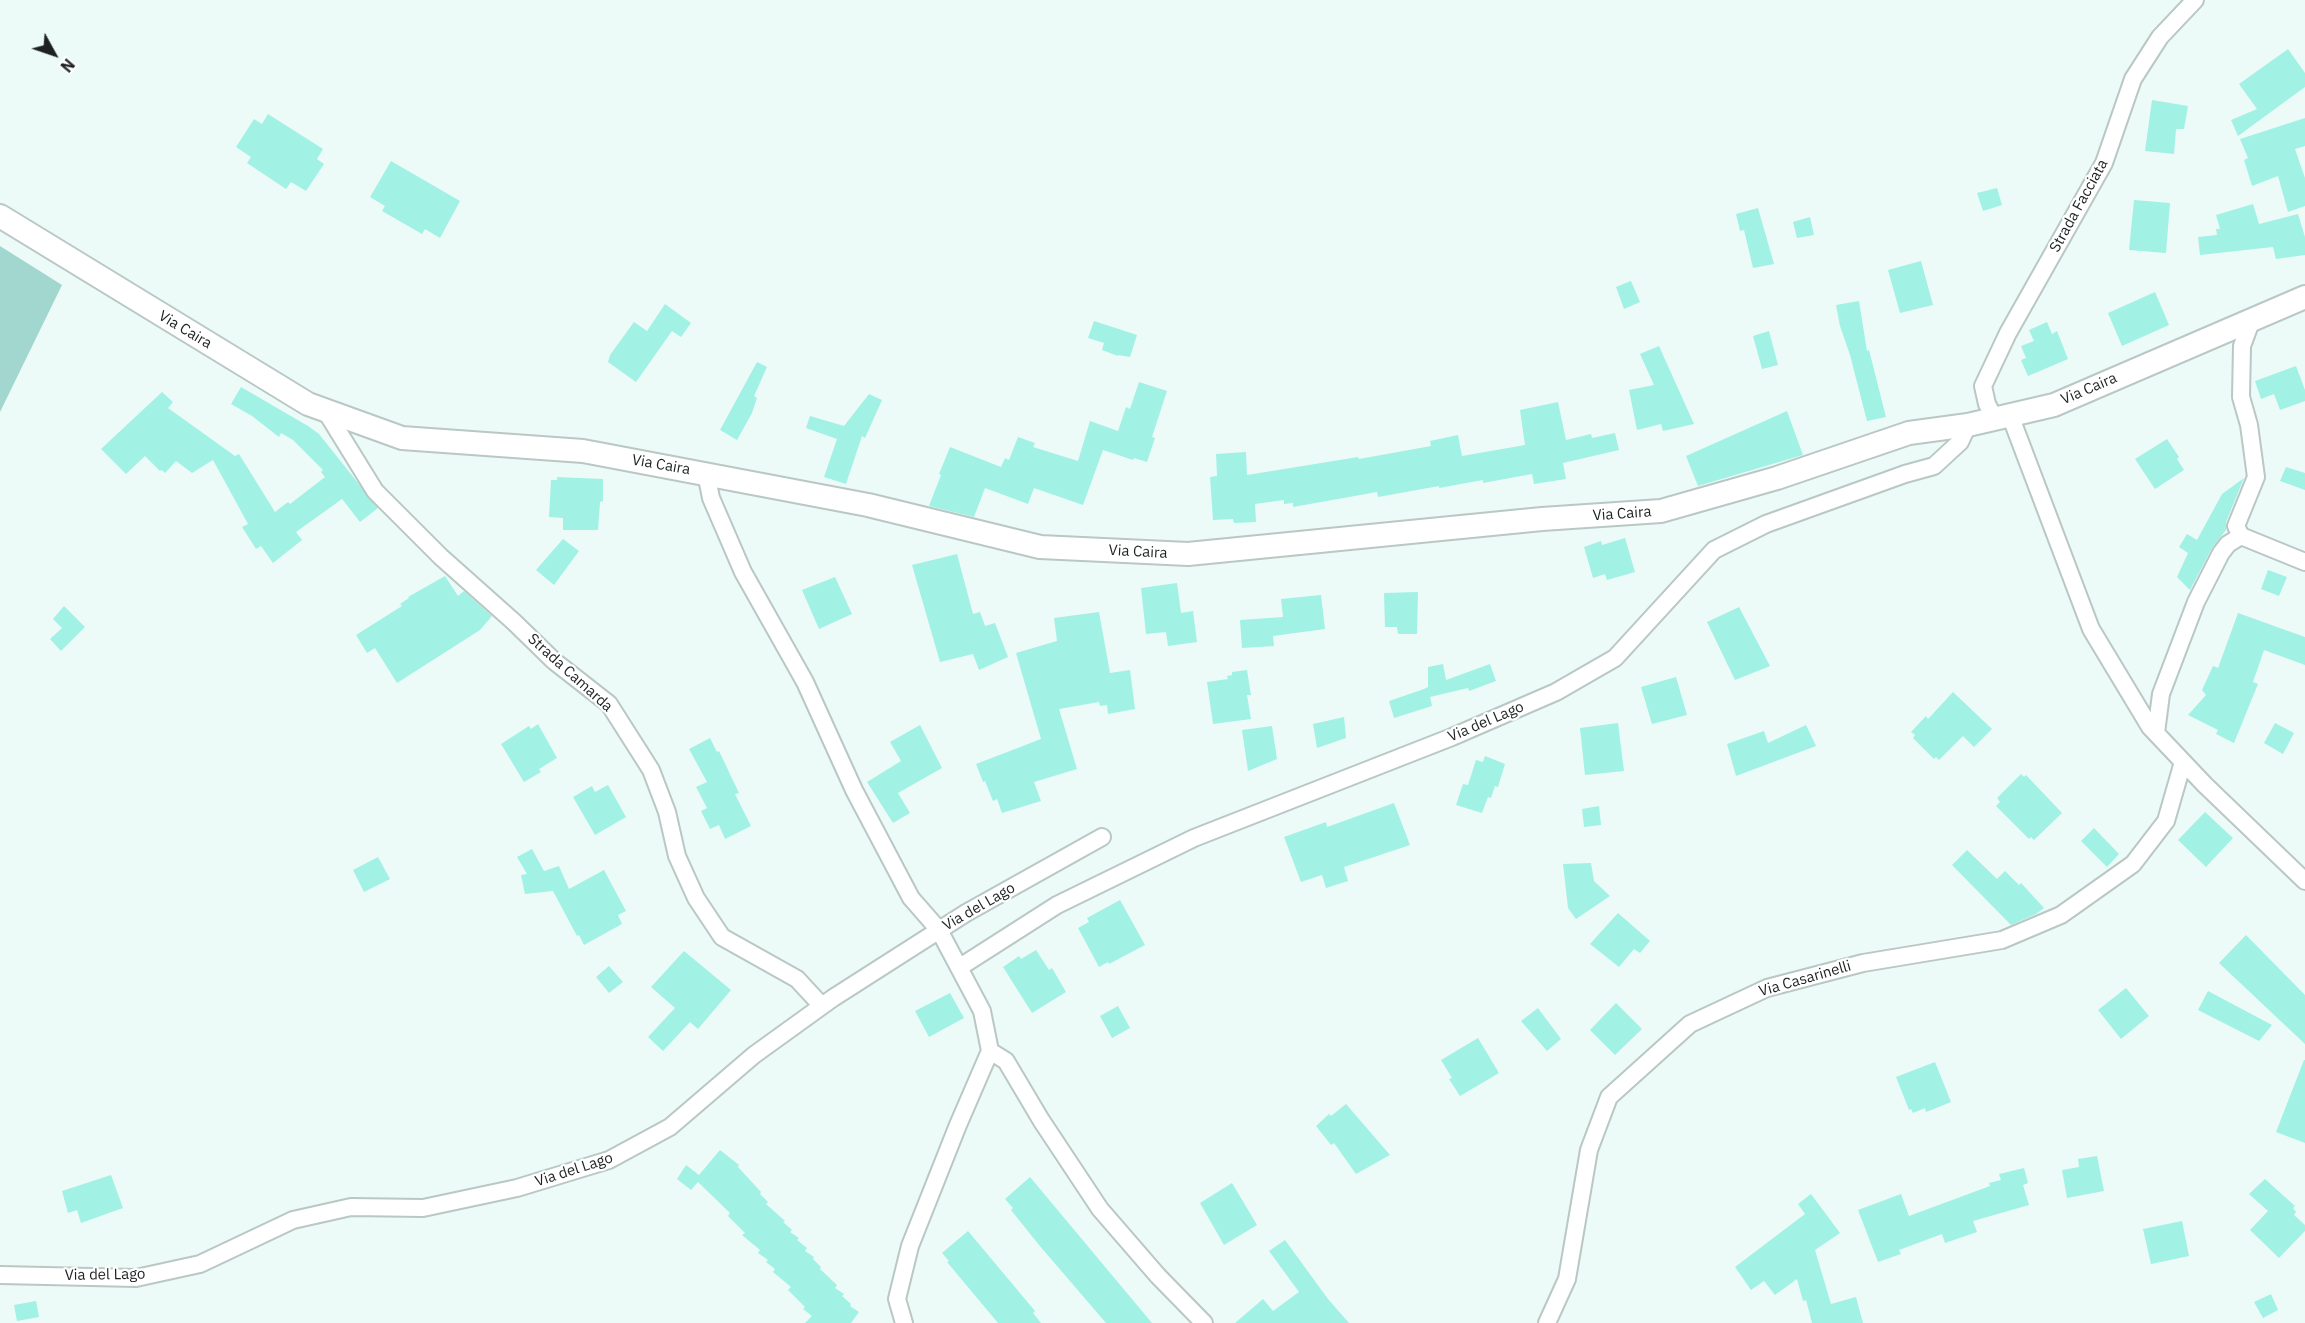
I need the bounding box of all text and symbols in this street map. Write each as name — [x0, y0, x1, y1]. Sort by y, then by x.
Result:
north arrow — [24, 24, 84, 84]
text: N — [56, 55, 79, 76]
street label: Strada Facciata — [2046, 156, 2112, 256]
street label: Via Caira — [155, 307, 215, 353]
street label: Via Caira — [2058, 369, 2120, 409]
street label: Via Caira — [630, 451, 692, 479]
street label: Via Caira — [1592, 503, 1652, 525]
street label: Via Caira — [1108, 541, 1168, 563]
street label: Strada Camarda — [524, 630, 616, 716]
street label: Via del Lago — [1445, 698, 1527, 746]
street label: Via del Lago — [940, 879, 1018, 935]
street label: Via Casarinelli — [1757, 957, 1853, 1001]
street label: Via del Lago — [533, 1149, 615, 1191]
street label: Via del Lago — [64, 1265, 146, 1285]

